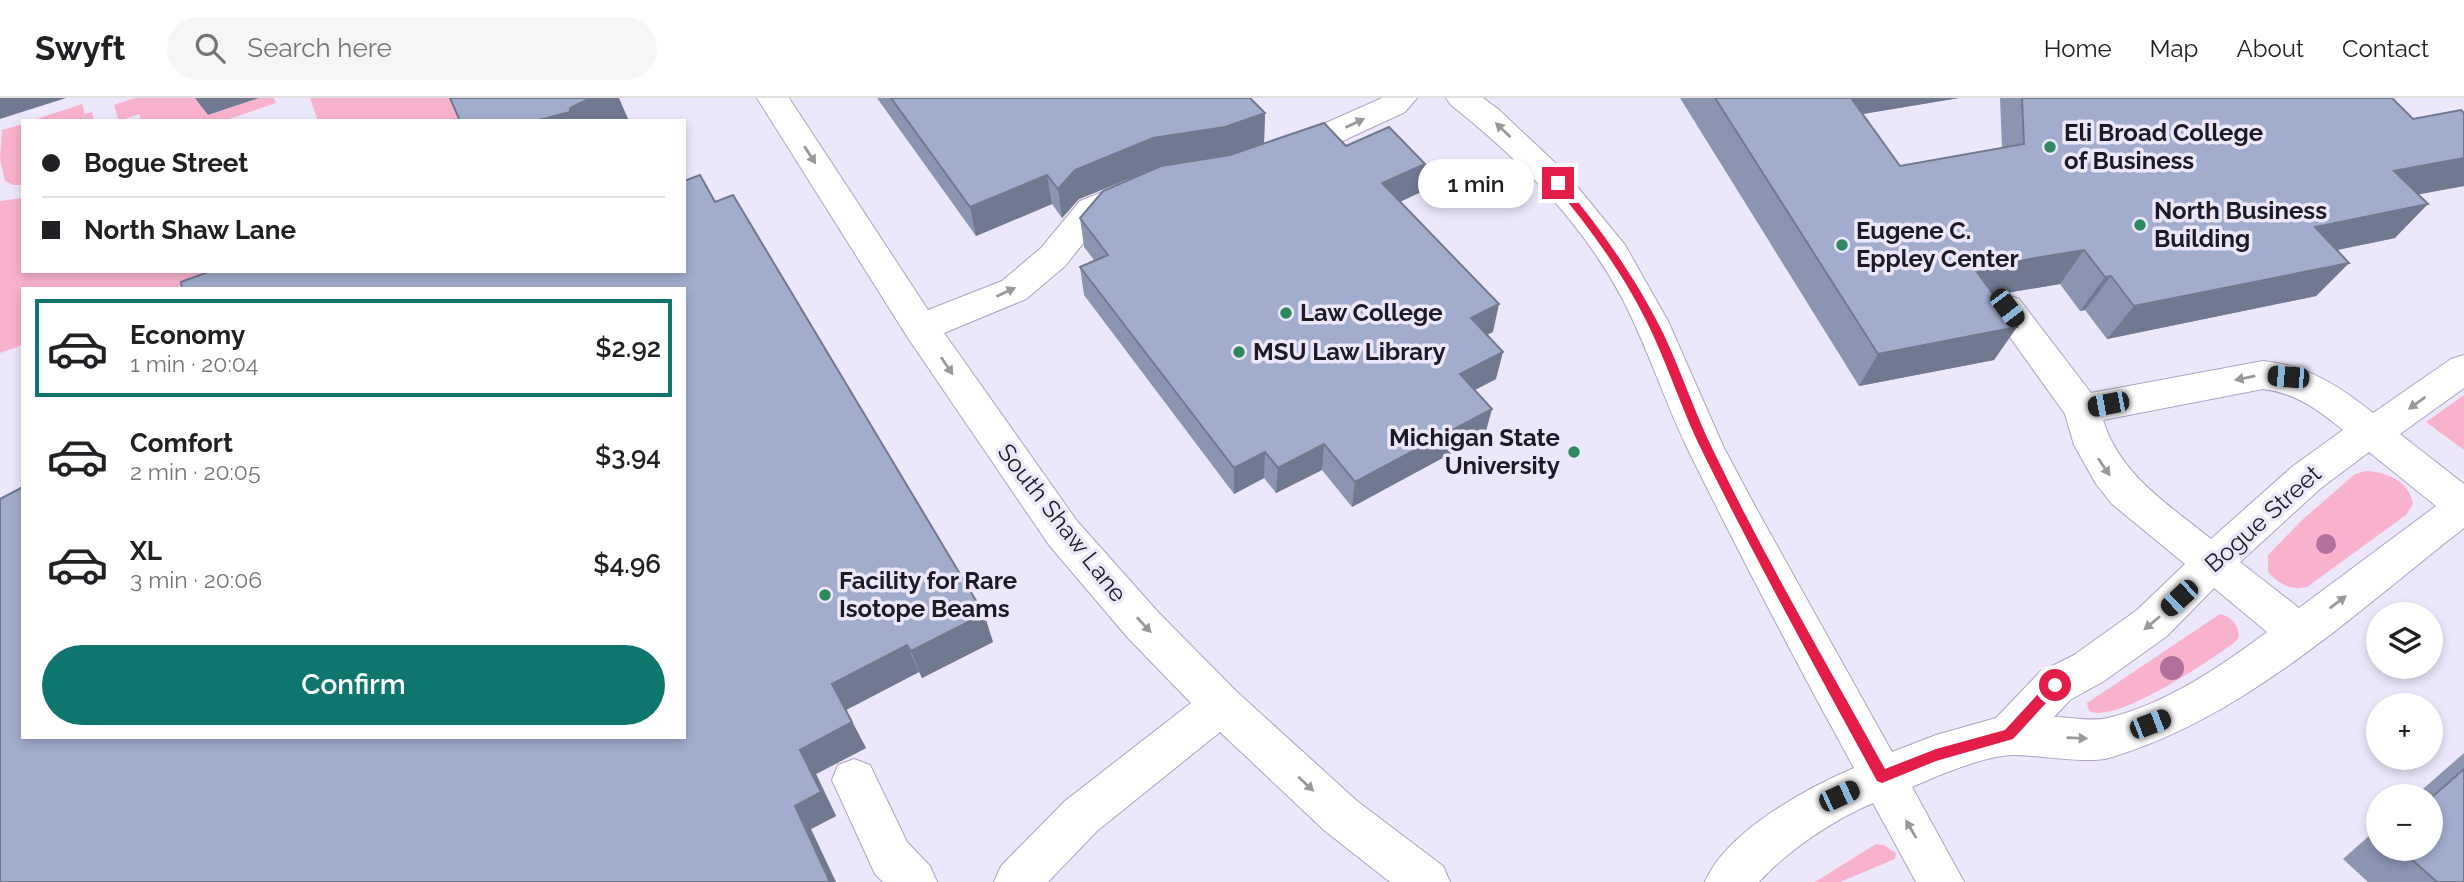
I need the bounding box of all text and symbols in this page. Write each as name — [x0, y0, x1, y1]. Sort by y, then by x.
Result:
search box — [167, 17, 657, 80]
text: Swyft — [35, 29, 125, 68]
icon: search — [191, 29, 229, 67]
text: Search here — [247, 33, 392, 63]
text: Home — [2044, 34, 2112, 63]
text: Map — [2150, 34, 2198, 63]
text: About — [2236, 34, 2304, 63]
text: Contact — [2342, 34, 2429, 63]
one-way arrow — [1345, 117, 1365, 129]
place label: Eli Broad College of Business — [2064, 118, 2263, 175]
one-way arrow — [1494, 122, 1511, 139]
marker: Eli Broad College of Business — [2042, 139, 2058, 155]
one-way arrow — [803, 146, 817, 164]
text: Bogue Street — [84, 148, 248, 178]
callout: 1 min — [1418, 158, 1534, 208]
route end — [1542, 167, 1574, 199]
text: 1 min — [1447, 170, 1505, 197]
place label: North Business Building — [2154, 196, 2327, 253]
text: North Shaw Lane — [84, 215, 296, 245]
place label: Eugene C. Eppley Center — [1856, 216, 2019, 273]
marker: North Business Building — [2132, 217, 2148, 233]
marker: Eugene C. Eppley Center — [1834, 237, 1850, 253]
car — [1986, 285, 2029, 331]
one-way arrow — [996, 286, 1016, 298]
place label: Law College — [1300, 298, 1443, 327]
marker: Law College — [1278, 305, 1294, 321]
icon: car — [46, 317, 109, 380]
text: Economy — [130, 320, 245, 350]
text: $2.92 — [595, 333, 661, 363]
place label: MSU Law Library — [1253, 337, 1446, 366]
marker: MSU Law Library — [1231, 344, 1247, 360]
text: 1 min · 20:04 — [130, 350, 258, 377]
one-way arrow — [940, 357, 953, 376]
car — [2267, 365, 2310, 389]
one-way arrow — [2234, 373, 2256, 384]
car — [2086, 390, 2131, 418]
one-way arrow — [2408, 395, 2426, 409]
place label: Michigan State University — [1389, 423, 1560, 480]
icon: car — [46, 425, 109, 488]
text: Comfort — [130, 428, 233, 458]
street label: South Shaw Lane — [992, 438, 1133, 608]
text: $3.94 — [595, 441, 661, 471]
marker: Michigan State University — [1566, 444, 1582, 460]
text: 2 min · 20:05 — [130, 458, 260, 485]
one-way arrow — [2097, 458, 2111, 476]
street label: Bogue Street — [2199, 459, 2327, 578]
icon: car — [46, 533, 109, 596]
text: XL — [130, 536, 162, 566]
text: $4.96 — [593, 549, 661, 579]
text: 3 min · 20:06 — [130, 566, 262, 593]
place label: Facility for Rare Isotope Beams — [839, 566, 1017, 623]
car — [2157, 576, 2202, 620]
marker: Facility for Rare Isotope Beams — [817, 587, 833, 603]
one-way arrow — [2329, 595, 2347, 609]
map controls — [2366, 602, 2443, 861]
button: layers — [2366, 602, 2443, 679]
one-way arrow — [2143, 615, 2161, 630]
one-way arrow — [1136, 616, 1152, 634]
button: Confirm — [42, 645, 665, 725]
route start — [2039, 669, 2071, 701]
button: + — [2366, 693, 2443, 770]
car — [2127, 707, 2174, 741]
one-way arrow — [2066, 733, 2088, 744]
one-way arrow — [1297, 776, 1314, 792]
car — [1816, 778, 1863, 814]
button: − — [2366, 784, 2443, 861]
one-way arrow — [1905, 820, 1917, 839]

